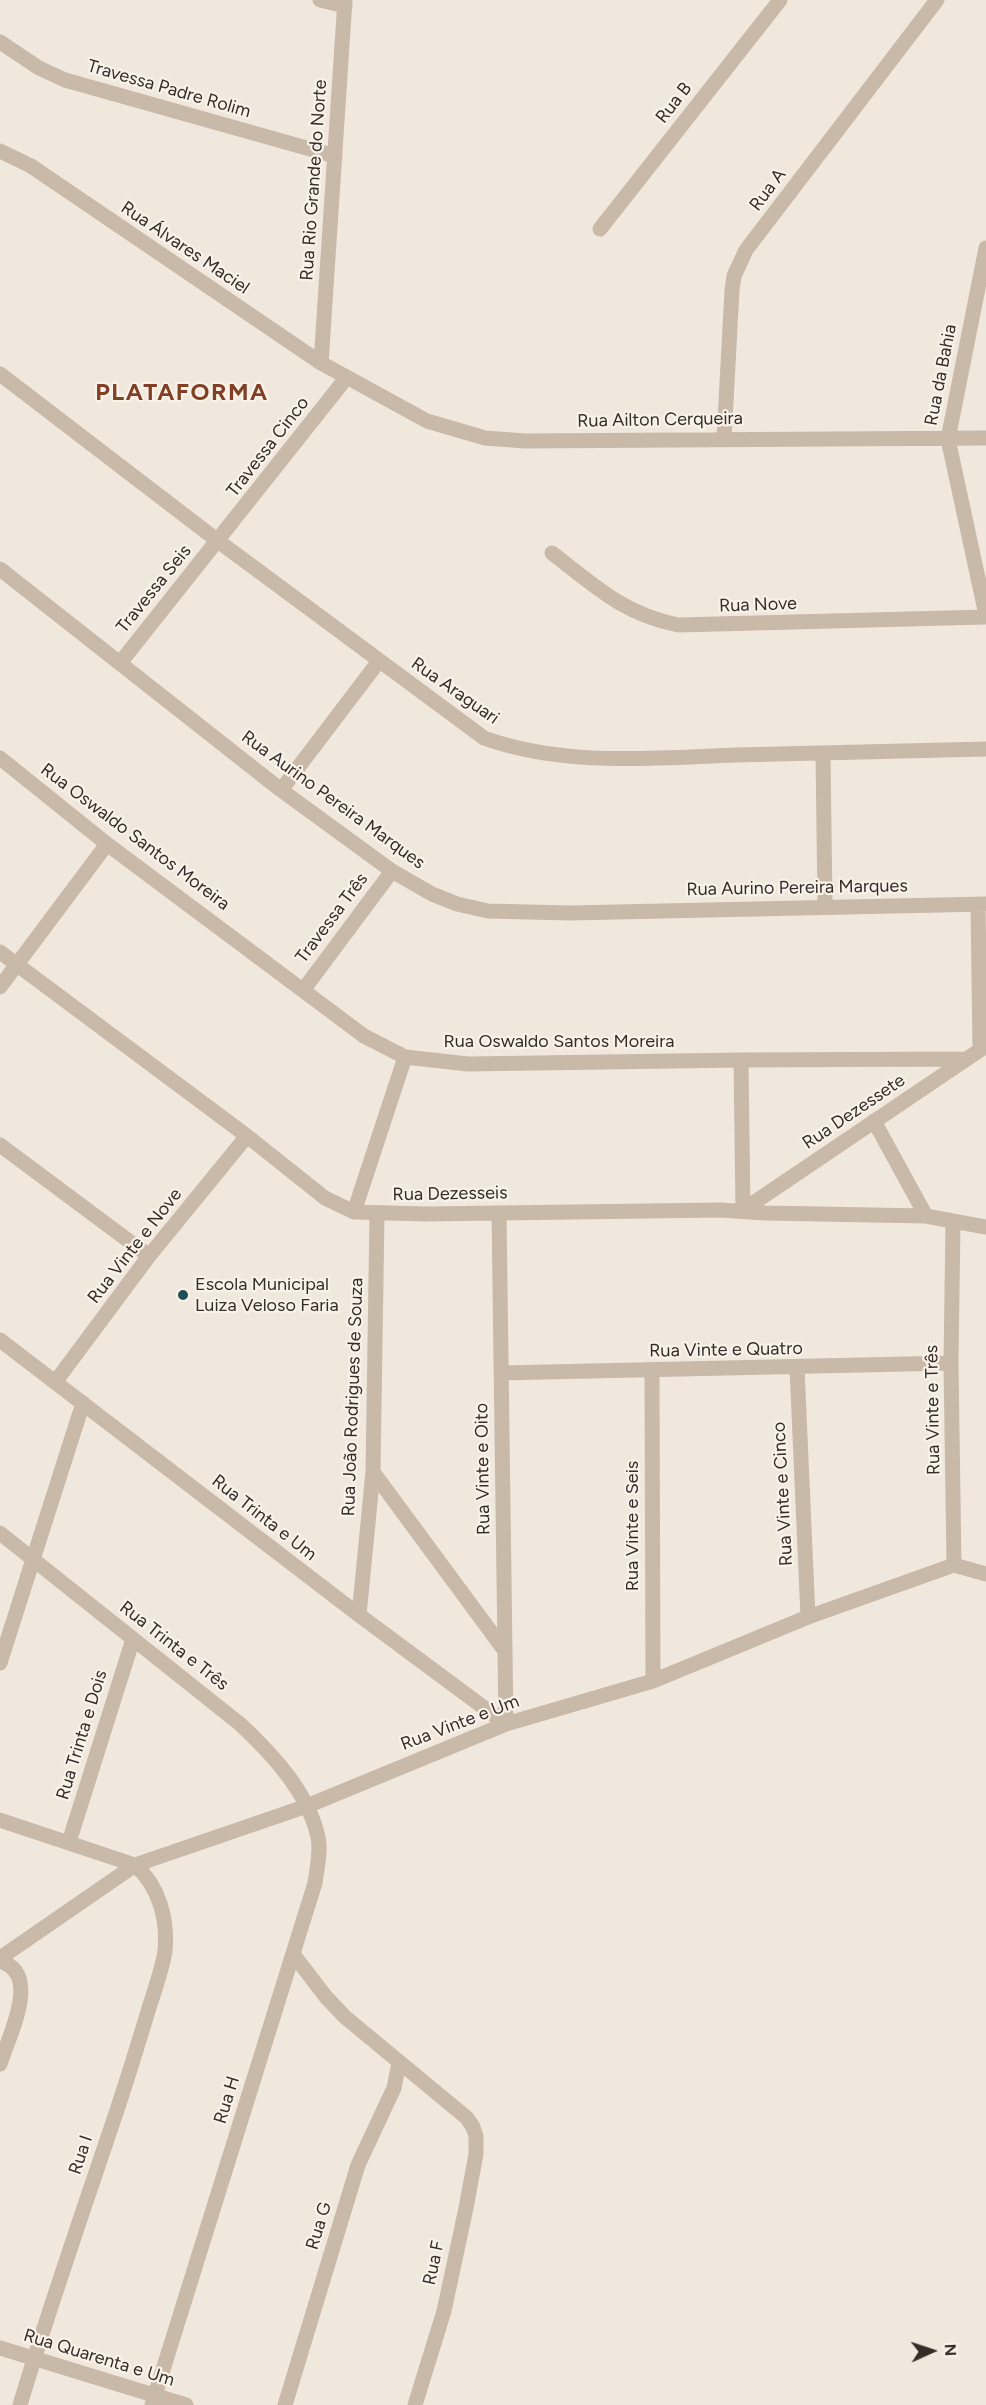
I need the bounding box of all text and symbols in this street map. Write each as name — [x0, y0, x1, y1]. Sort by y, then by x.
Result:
street label: Travessa Padre Rolim — [85, 55, 253, 123]
street label: Rua B — [651, 78, 697, 128]
street label: Rua Rio Grande do Norte — [296, 79, 332, 281]
street label: Rua A — [745, 165, 791, 215]
street label: Rua Álvares Maciel — [117, 197, 253, 299]
street label: Rua da Bahia — [921, 323, 961, 427]
district label: PLATAFORMA — [95, 379, 269, 407]
street label: Travessa Cinco — [222, 393, 314, 501]
street label: Rua Ailton Cerqueira — [577, 408, 743, 432]
street label: Travessa Seis — [112, 541, 196, 637]
street label: Rua Nove — [719, 593, 797, 617]
street label: Rua Araguari — [407, 653, 503, 729]
street label: Rua Aurino Pereira Marques — [237, 726, 429, 874]
street label: Rua Oswaldo Santos Moreira — [36, 759, 234, 915]
street label: Travessa Três — [291, 869, 373, 967]
street label: Rua Aurino Pereira Marques — [686, 875, 908, 901]
street label: Rua Oswaldo Santos Moreira — [443, 1031, 675, 1053]
street label: Rua Dezessete — [799, 1070, 909, 1154]
street label: Rua Dezesseis — [392, 1182, 508, 1206]
street label: Rua Vinte e Nove — [83, 1184, 187, 1308]
place label: Escola Municipal Luiza Veloso Faria — [195, 1274, 339, 1316]
street label: Rua João Rodrigues de Souza — [338, 1277, 368, 1517]
marker: Escola Municipal Luiza Veloso Faria — [176, 1288, 190, 1302]
street label: Rua Vinte e Quatro — [649, 1338, 803, 1362]
street label: Rua Vinte e Três — [921, 1345, 945, 1475]
street label: Rua Vinte e Oito — [471, 1403, 495, 1535]
street label: Rua Vinte e Cinco — [768, 1421, 798, 1567]
street label: Rua Vinte e Seis — [622, 1461, 644, 1591]
street label: Rua Trinta e Um — [207, 1470, 321, 1566]
street label: Rua Trinta e Três — [115, 1597, 233, 1695]
street label: Rua Trinta e Dois — [52, 1668, 112, 1802]
street label: Rua Vinte e Um — [398, 1691, 522, 1755]
street label: Rua H — [210, 2074, 244, 2126]
street label: Rua I — [65, 2133, 97, 2177]
street label: Rua G — [302, 2200, 336, 2252]
street label: Rua F — [419, 2239, 449, 2287]
north arrow — [902, 2321, 962, 2381]
street label: Rua Quarenta e Um — [21, 2325, 177, 2391]
text: N — [941, 2343, 960, 2357]

